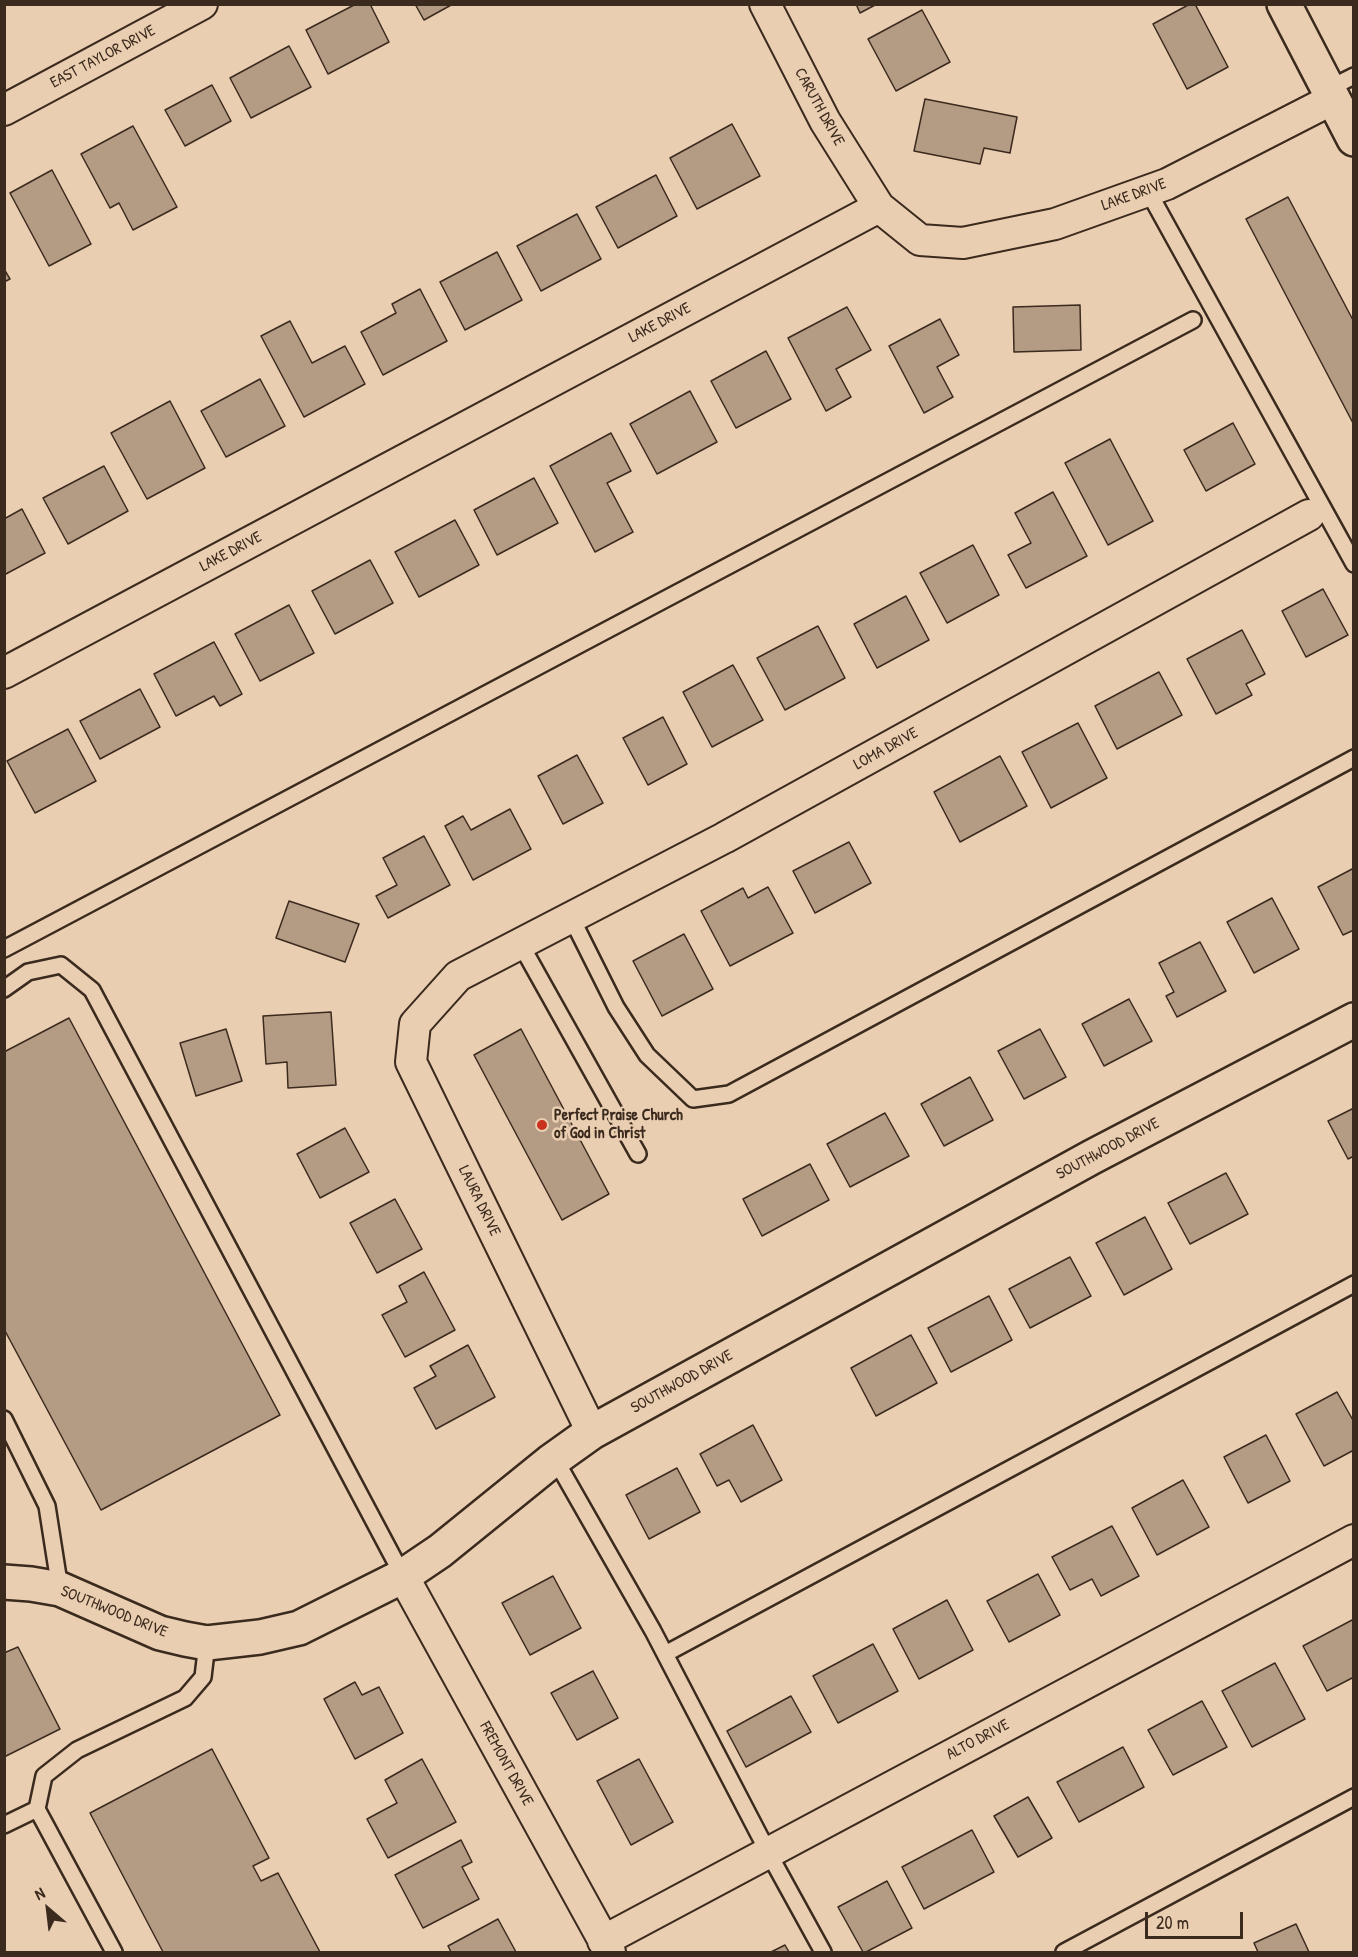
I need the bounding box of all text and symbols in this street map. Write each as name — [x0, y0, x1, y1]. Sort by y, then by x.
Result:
street label: EAST TAYLOR DRIVE — [47, 21, 159, 93]
street label: CARUTH DRIVE — [790, 65, 848, 149]
street label: LAKE DRIVE — [1099, 174, 1169, 216]
street label: LAKE DRIVE — [626, 299, 694, 347]
street label: LAKE DRIVE — [197, 528, 265, 576]
street label: LOMA DRIVE — [850, 724, 922, 774]
place label: Perfect Praise Church of God in Christ — [554, 1106, 683, 1144]
street label: SOUTHWOOD DRIVE — [1053, 1114, 1163, 1184]
marker: Perfect Praise Church of God in Christ — [535, 1118, 549, 1132]
street label: LAURA DRIVE — [454, 1163, 504, 1239]
street label: SOUTHWOOD DRIVE — [628, 1346, 736, 1418]
street label: SOUTHWOOD DRIVE — [58, 1582, 170, 1642]
street label: ALTO DRIVE — [943, 1715, 1013, 1765]
street label: FREMONT DRIVE — [475, 1719, 537, 1809]
north arrow — [18, 1879, 78, 1939]
text: N — [31, 1881, 48, 1905]
scale bar — [1148, 1900, 1246, 1938]
text: 20 m — [1156, 1910, 1189, 1935]

